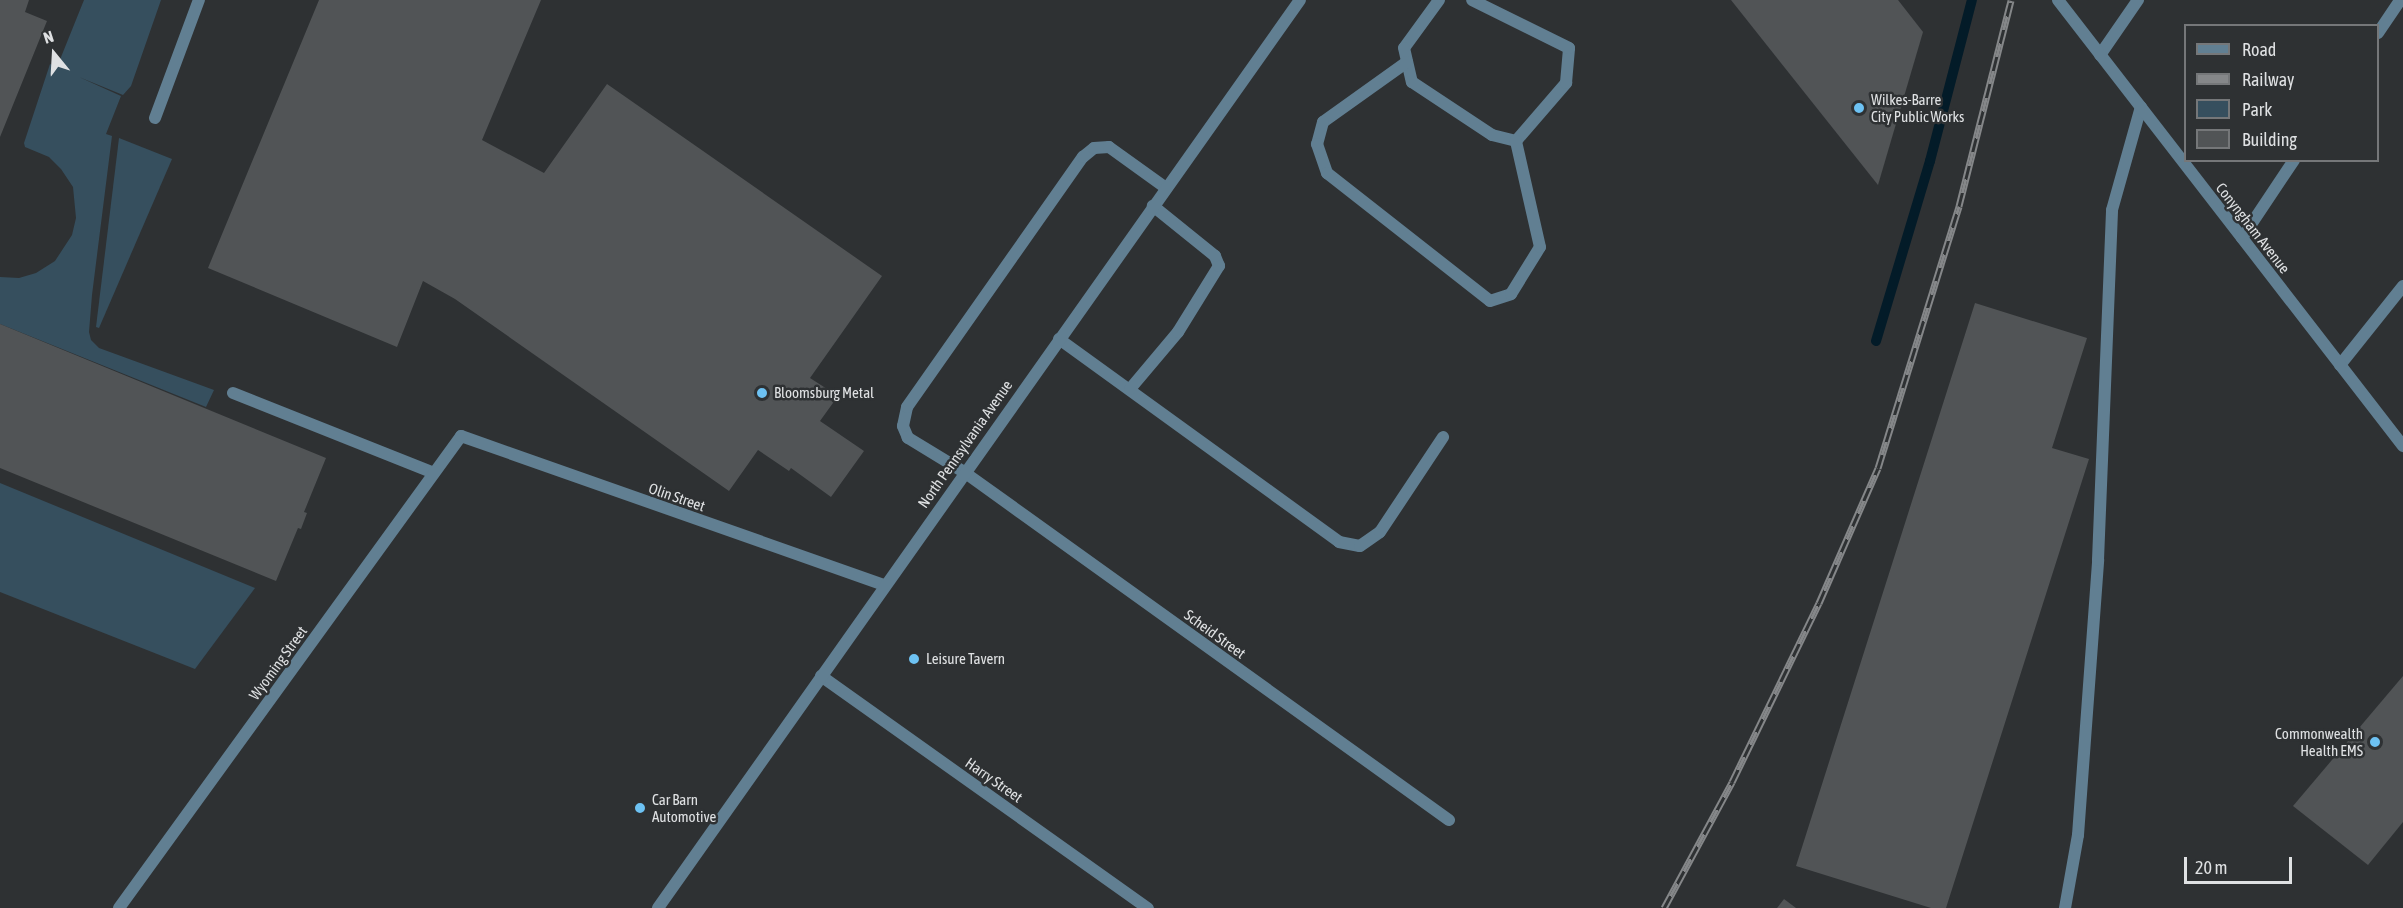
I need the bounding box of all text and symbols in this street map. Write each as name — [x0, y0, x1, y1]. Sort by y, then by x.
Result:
north arrow — [24, 24, 84, 84]
legend — [2184, 24, 2379, 162]
text: N — [41, 27, 56, 47]
text: Road — [2242, 39, 2276, 60]
text: Railway — [2242, 69, 2294, 90]
place label: Wilkes-Barre City Public Works — [1871, 90, 1964, 125]
text: Park — [2242, 99, 2272, 120]
marker: Wilkes-Barre City Public Works — [1852, 101, 1866, 115]
text: Building — [2242, 129, 2297, 150]
street label: Conyngham Avenue — [2212, 179, 2294, 277]
street label: North Pennsylvania Avenue — [914, 377, 1016, 511]
place label: Bloomsburg Metal — [774, 384, 874, 402]
marker: Bloomsburg Metal — [755, 386, 769, 400]
street label: Olin Street — [646, 479, 708, 515]
street label: Scheid Street — [1181, 606, 1249, 662]
street label: Wyoming Street — [245, 623, 311, 703]
place label: Leisure Tavern — [926, 650, 1005, 668]
marker: Leisure Tavern — [907, 652, 921, 666]
place label: Commonwealth Health EMS — [2275, 724, 2363, 759]
marker: Commonwealth Health EMS — [2368, 735, 2382, 749]
street label: Harry Street — [962, 754, 1026, 806]
place label: Car Barn Automotive — [652, 790, 716, 825]
marker: Car Barn Automotive — [633, 801, 647, 815]
scale bar — [2187, 845, 2295, 883]
text: 20 m — [2195, 857, 2227, 878]

